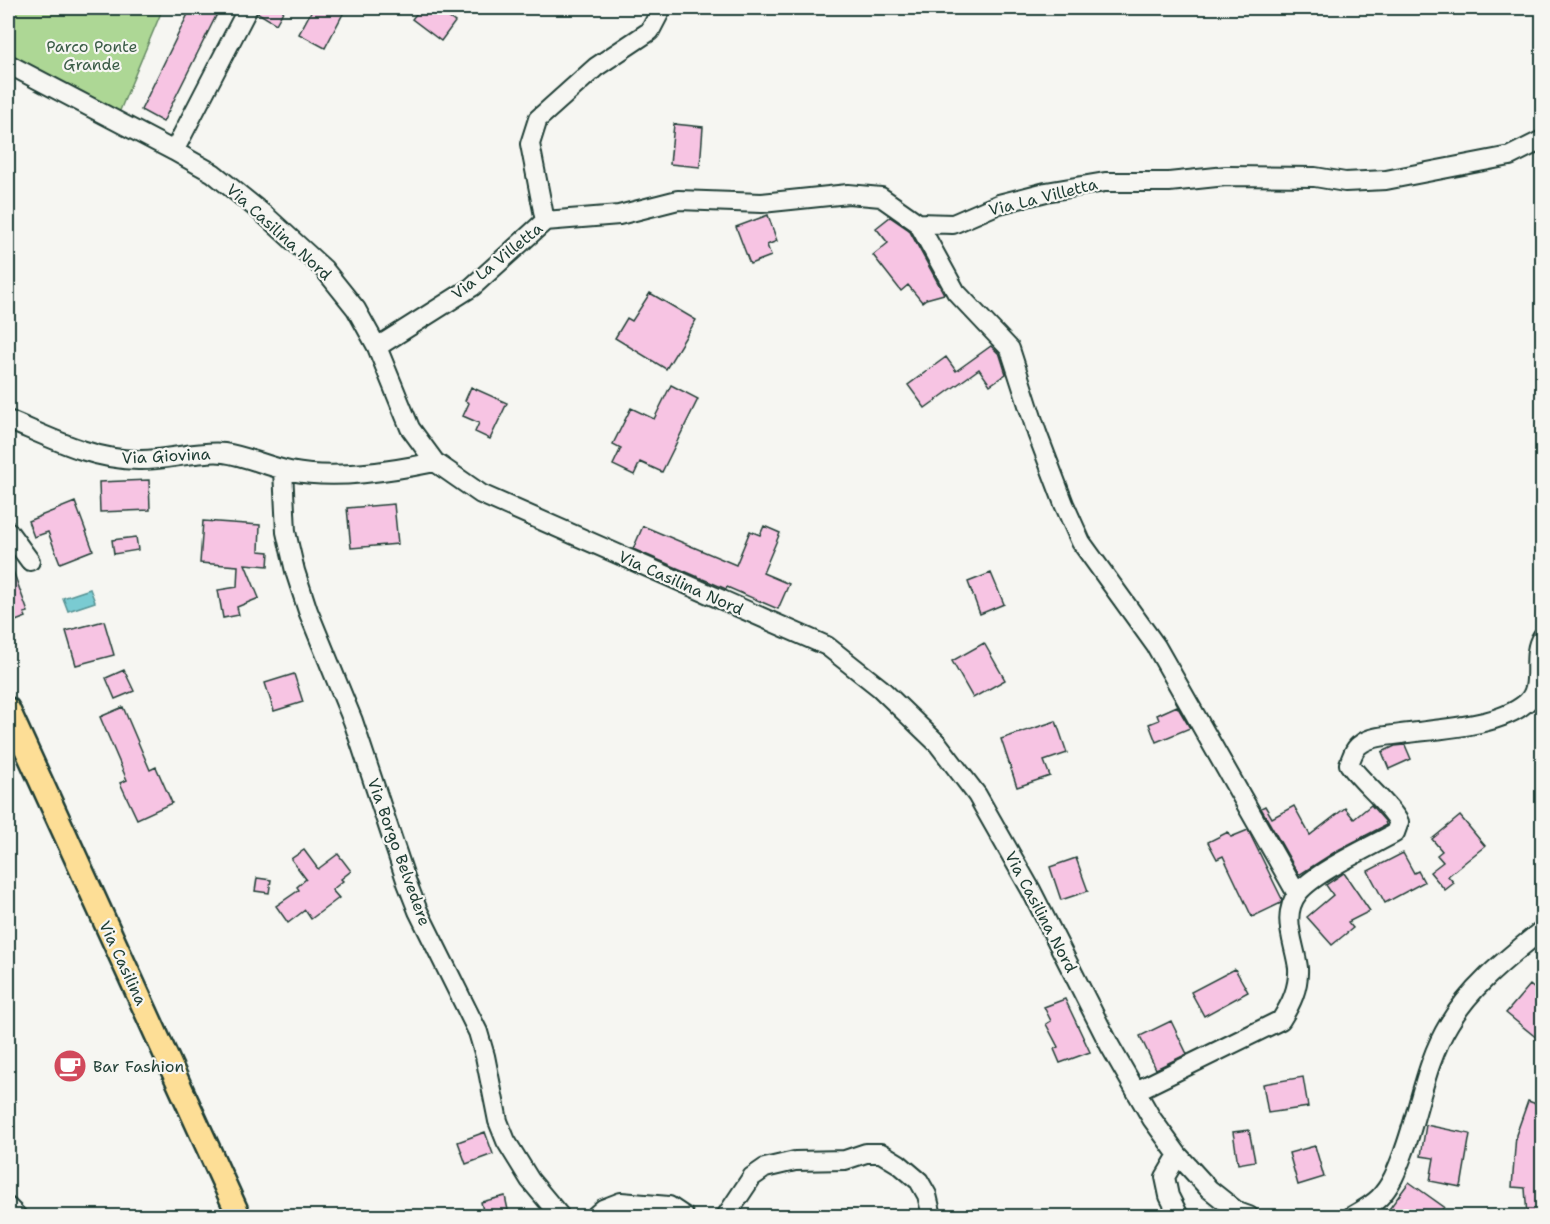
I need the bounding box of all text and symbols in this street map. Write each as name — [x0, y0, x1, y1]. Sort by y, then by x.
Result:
park label: Parco Ponte Grande — [46, 36, 138, 75]
street label: Via La Villetta — [986, 173, 1100, 221]
street label: Via Casilina Nord — [222, 179, 336, 285]
street label: Via La Villetta — [447, 218, 547, 304]
street label: Via Giovina — [121, 443, 211, 469]
street label: Via Casilina Nord — [615, 546, 747, 620]
street label: Via Borgo Belvedere — [363, 775, 435, 929]
street label: Via Casilina Nord — [1000, 848, 1082, 976]
street label: Via Casilina — [94, 917, 152, 1009]
cafe icon: Bar Fashion — [52, 1048, 88, 1084]
place label: Bar Fashion — [93, 1056, 185, 1077]

